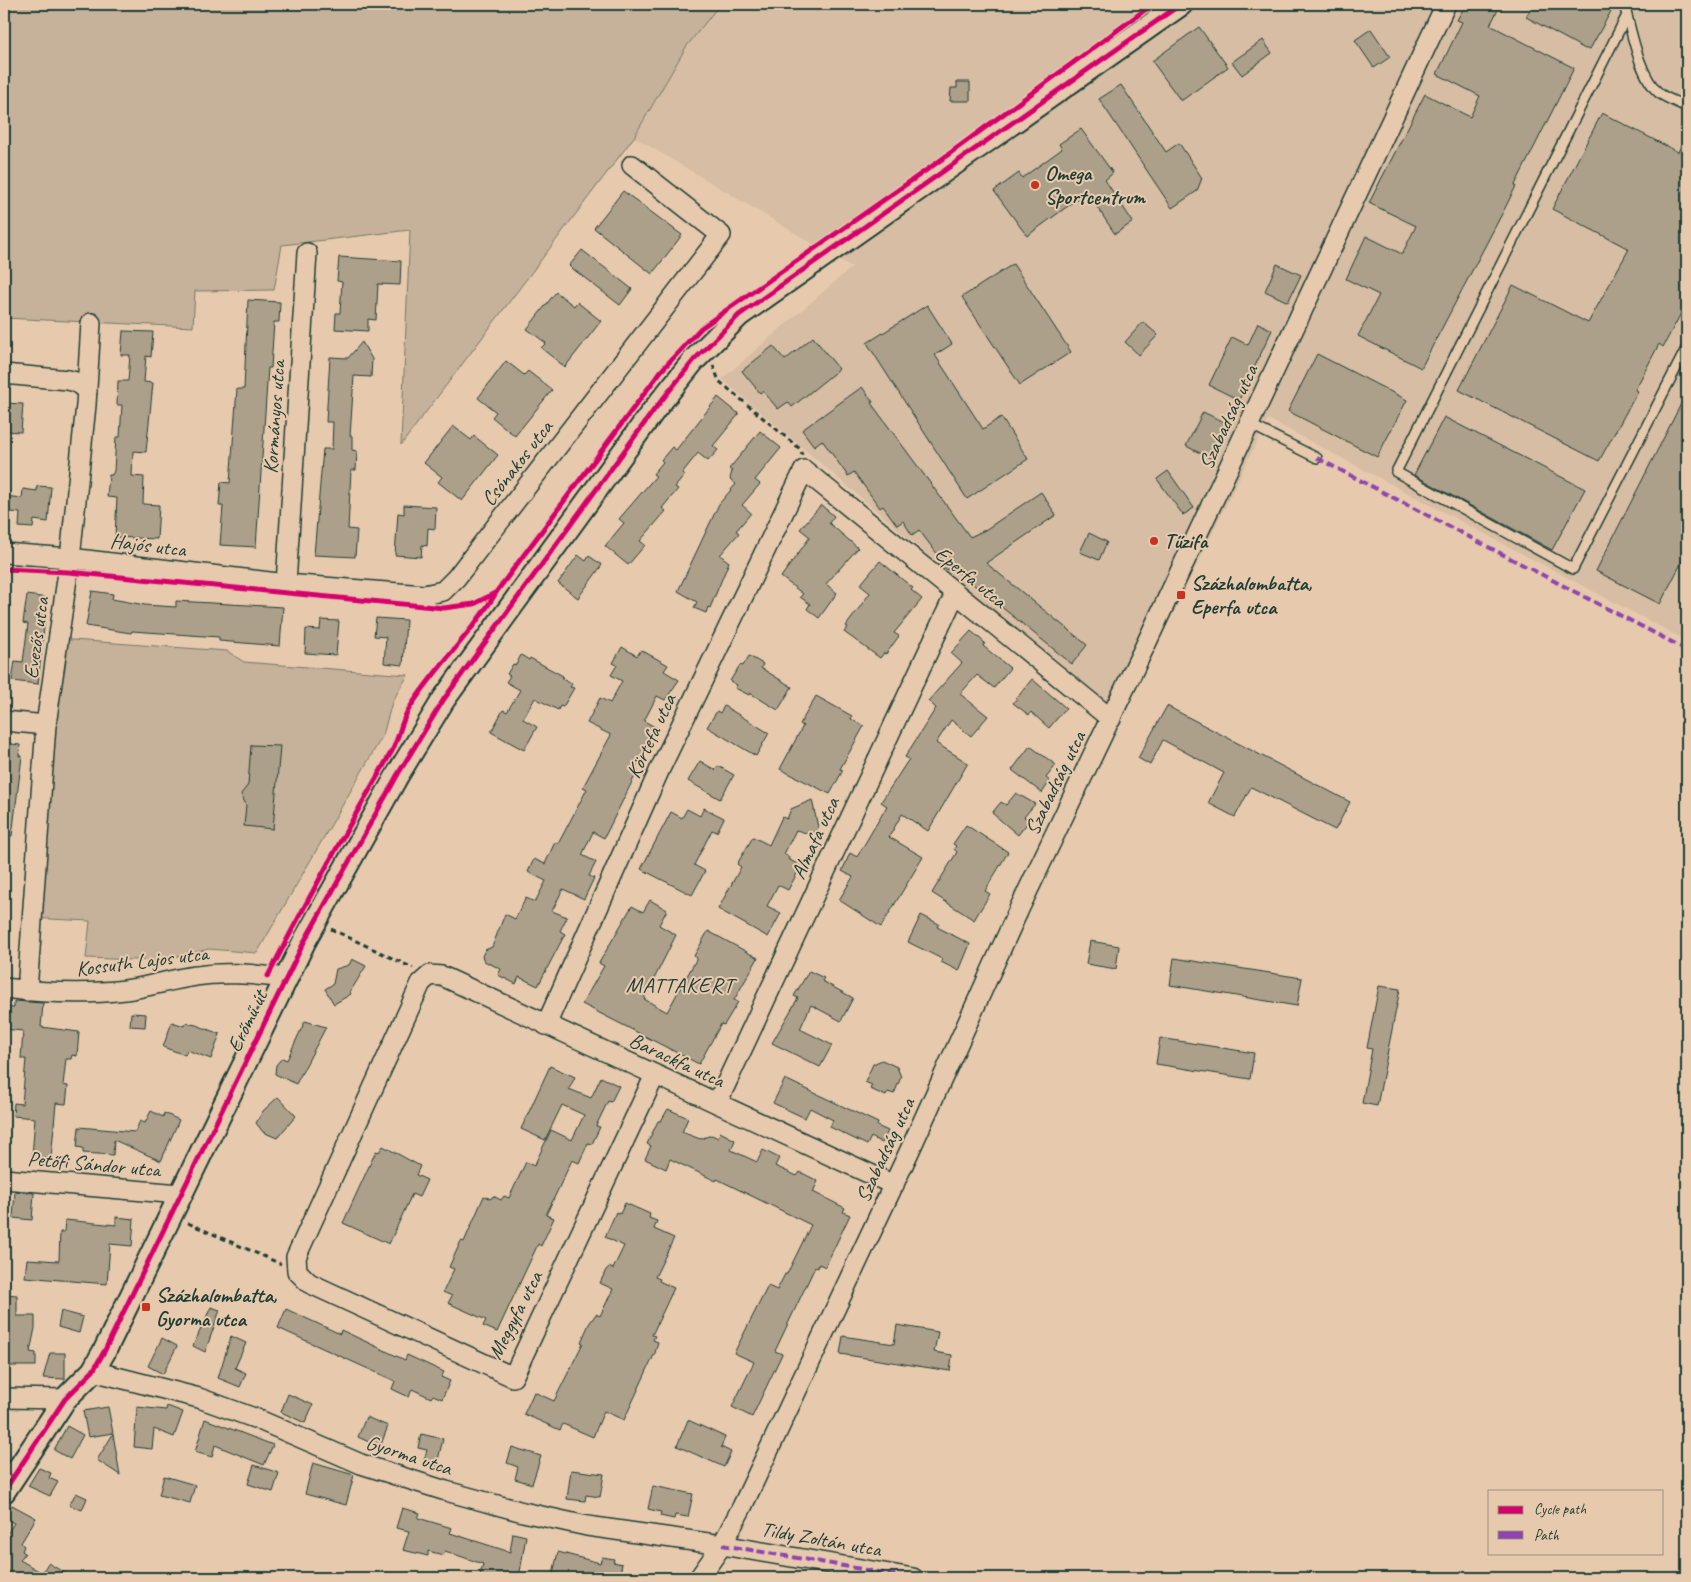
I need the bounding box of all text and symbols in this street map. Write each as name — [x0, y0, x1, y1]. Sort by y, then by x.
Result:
place label: Omega Sportcentrum — [1045, 160, 1146, 210]
marker: Omega Sportcentrum — [1029, 179, 1041, 191]
street label: Kormányos utca — [257, 357, 291, 474]
street label: Szabadság utca — [1193, 359, 1264, 473]
street label: Csónakos utca — [476, 414, 560, 511]
street label: Hajós utca — [109, 527, 189, 563]
place label: Tűzifa — [1164, 528, 1209, 554]
marker: Tűzifa — [1148, 535, 1160, 547]
street label: Eperfa utca — [930, 540, 1013, 615]
place label: Százhalombatta, Eperfa utca — [1191, 570, 1312, 620]
marker: Százhalombatta, Eperfa utca — [1175, 589, 1187, 601]
street label: Evezős utca — [17, 594, 55, 680]
street label: Körtefa utca — [620, 688, 683, 782]
street label: Szabadság utca — [1019, 726, 1092, 839]
street label: Almafa utca — [785, 791, 846, 883]
street label: Kossuth Lajos utca — [74, 940, 212, 982]
district label: MATTAKERT — [626, 971, 738, 999]
street label: Erőmű út — [221, 984, 274, 1056]
street label: Barackfa utca — [625, 1027, 730, 1094]
street label: Szabadság utca — [850, 1092, 921, 1206]
street label: Petőfi Sándor utca — [27, 1145, 164, 1183]
street label: Meggyfa utca — [482, 1265, 549, 1363]
place label: Százhalombatta, Gyorma utca — [156, 1282, 277, 1332]
marker: Százhalombatta, Gyorma utca — [140, 1301, 152, 1313]
street label: Gyorma utca — [363, 1429, 457, 1482]
legend — [1488, 1490, 1664, 1554]
text: Cycle path — [1534, 1500, 1586, 1519]
street label: Tildy Zoltán utca — [759, 1516, 884, 1563]
text: Path — [1534, 1526, 1560, 1545]

